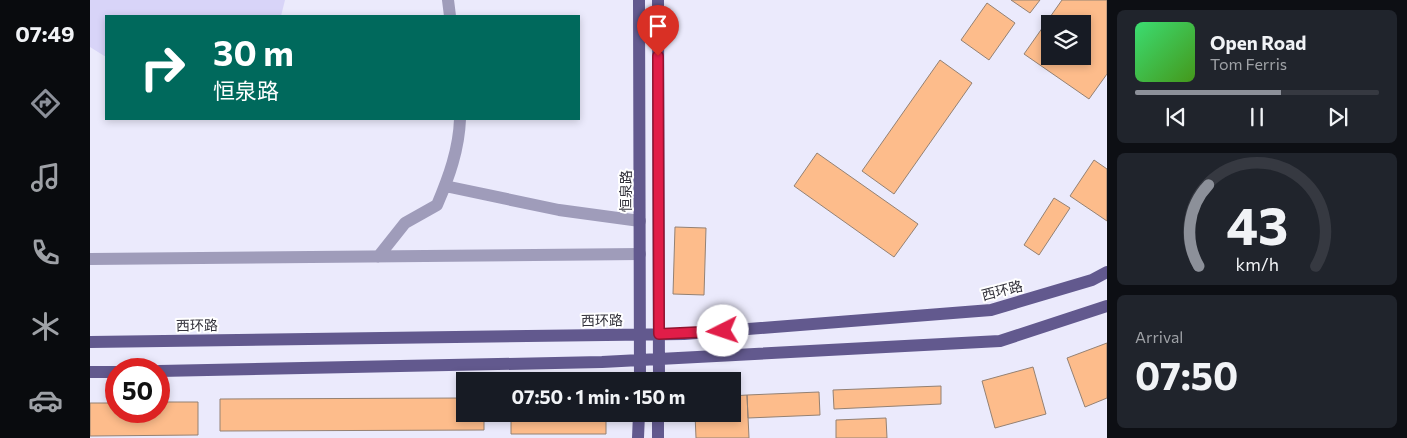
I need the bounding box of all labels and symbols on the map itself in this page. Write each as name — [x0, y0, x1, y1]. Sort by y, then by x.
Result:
pin — [637, 5, 679, 56]
street label: 恒泉路 — [617, 170, 634, 212]
street label: 西环路 — [980, 277, 1024, 303]
position arrow — [696, 304, 748, 356]
street label: 西环路 — [581, 311, 623, 329]
street label: 西环路 — [176, 316, 218, 334]
speed limit sign: 50 — [105, 358, 170, 423]

